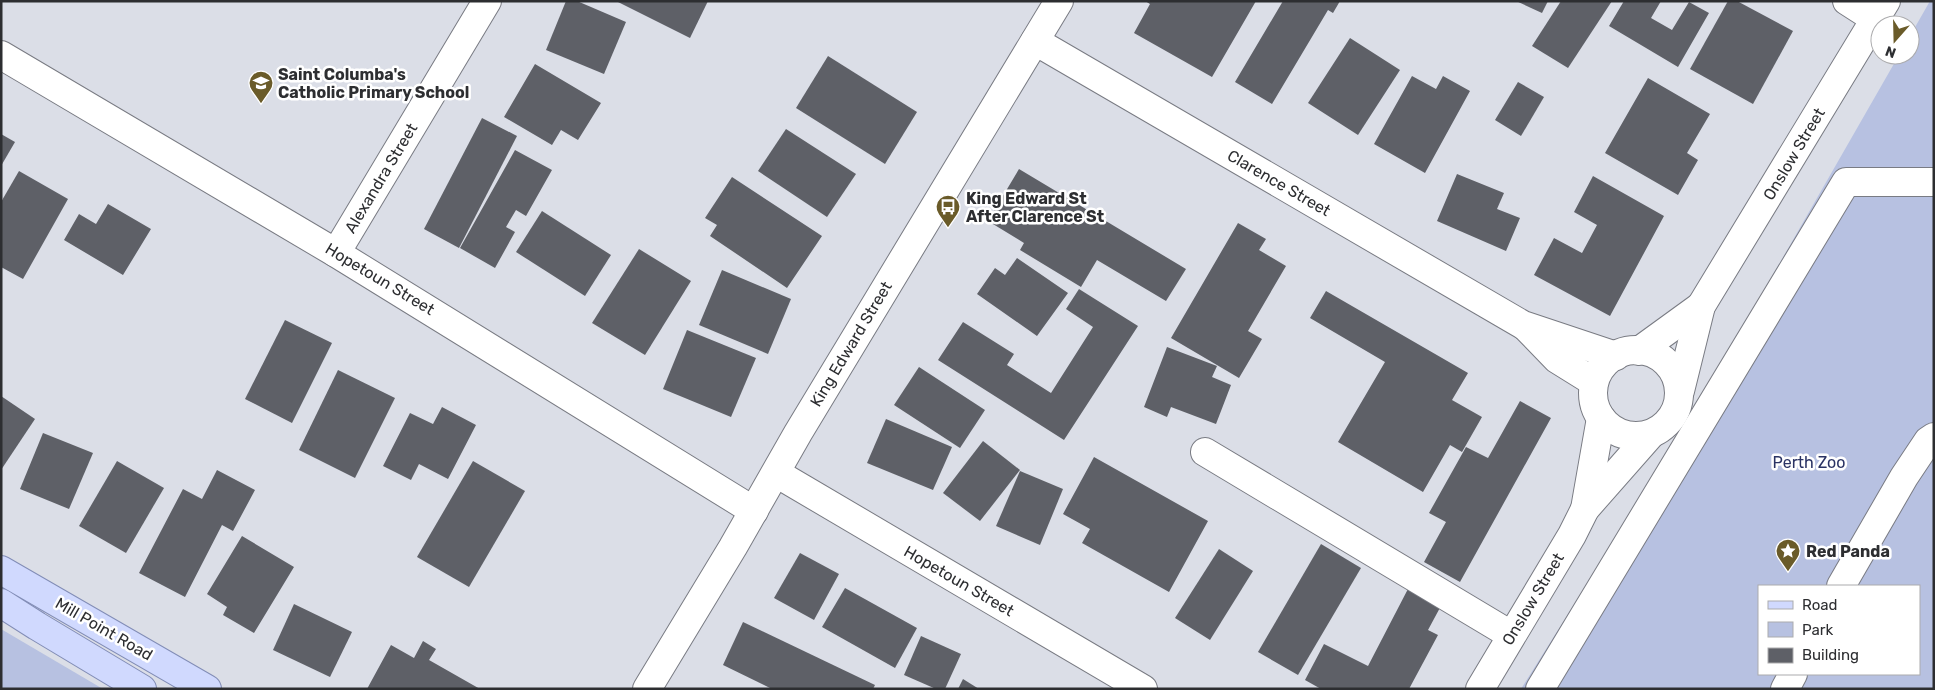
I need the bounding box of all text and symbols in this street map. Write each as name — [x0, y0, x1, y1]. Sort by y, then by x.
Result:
north arrow — [1870, 15, 1920, 65]
text: N — [1883, 42, 1898, 61]
place label: Saint Columba's Catholic Primary School — [278, 65, 469, 102]
school or university icon: Saint Columba's Catholic Primary School — [248, 70, 274, 104]
street label: Onslow Street — [1759, 104, 1829, 204]
street label: Alexandra Street — [341, 120, 421, 236]
street label: Clarence Street — [1224, 146, 1334, 220]
place label: King Edward St After Clarence St — [966, 189, 1105, 226]
bus stop icon: King Edward St After Clarence St — [935, 194, 961, 228]
street label: Hopetoun Street — [322, 239, 438, 319]
street label: King Edward Street — [806, 278, 896, 410]
park label: Perth Zoo — [1773, 453, 1845, 472]
place icon: Red Panda — [1775, 538, 1801, 572]
street label: Hopetoun Street — [901, 542, 1017, 620]
place label: Red Panda — [1806, 542, 1890, 561]
street label: Onslow Street — [1498, 549, 1568, 649]
legend — [1758, 585, 1920, 675]
street label: Mill Point Road — [52, 593, 156, 665]
text: Road — [1802, 596, 1838, 614]
text: Park — [1802, 621, 1833, 639]
text: Building — [1802, 646, 1859, 664]

